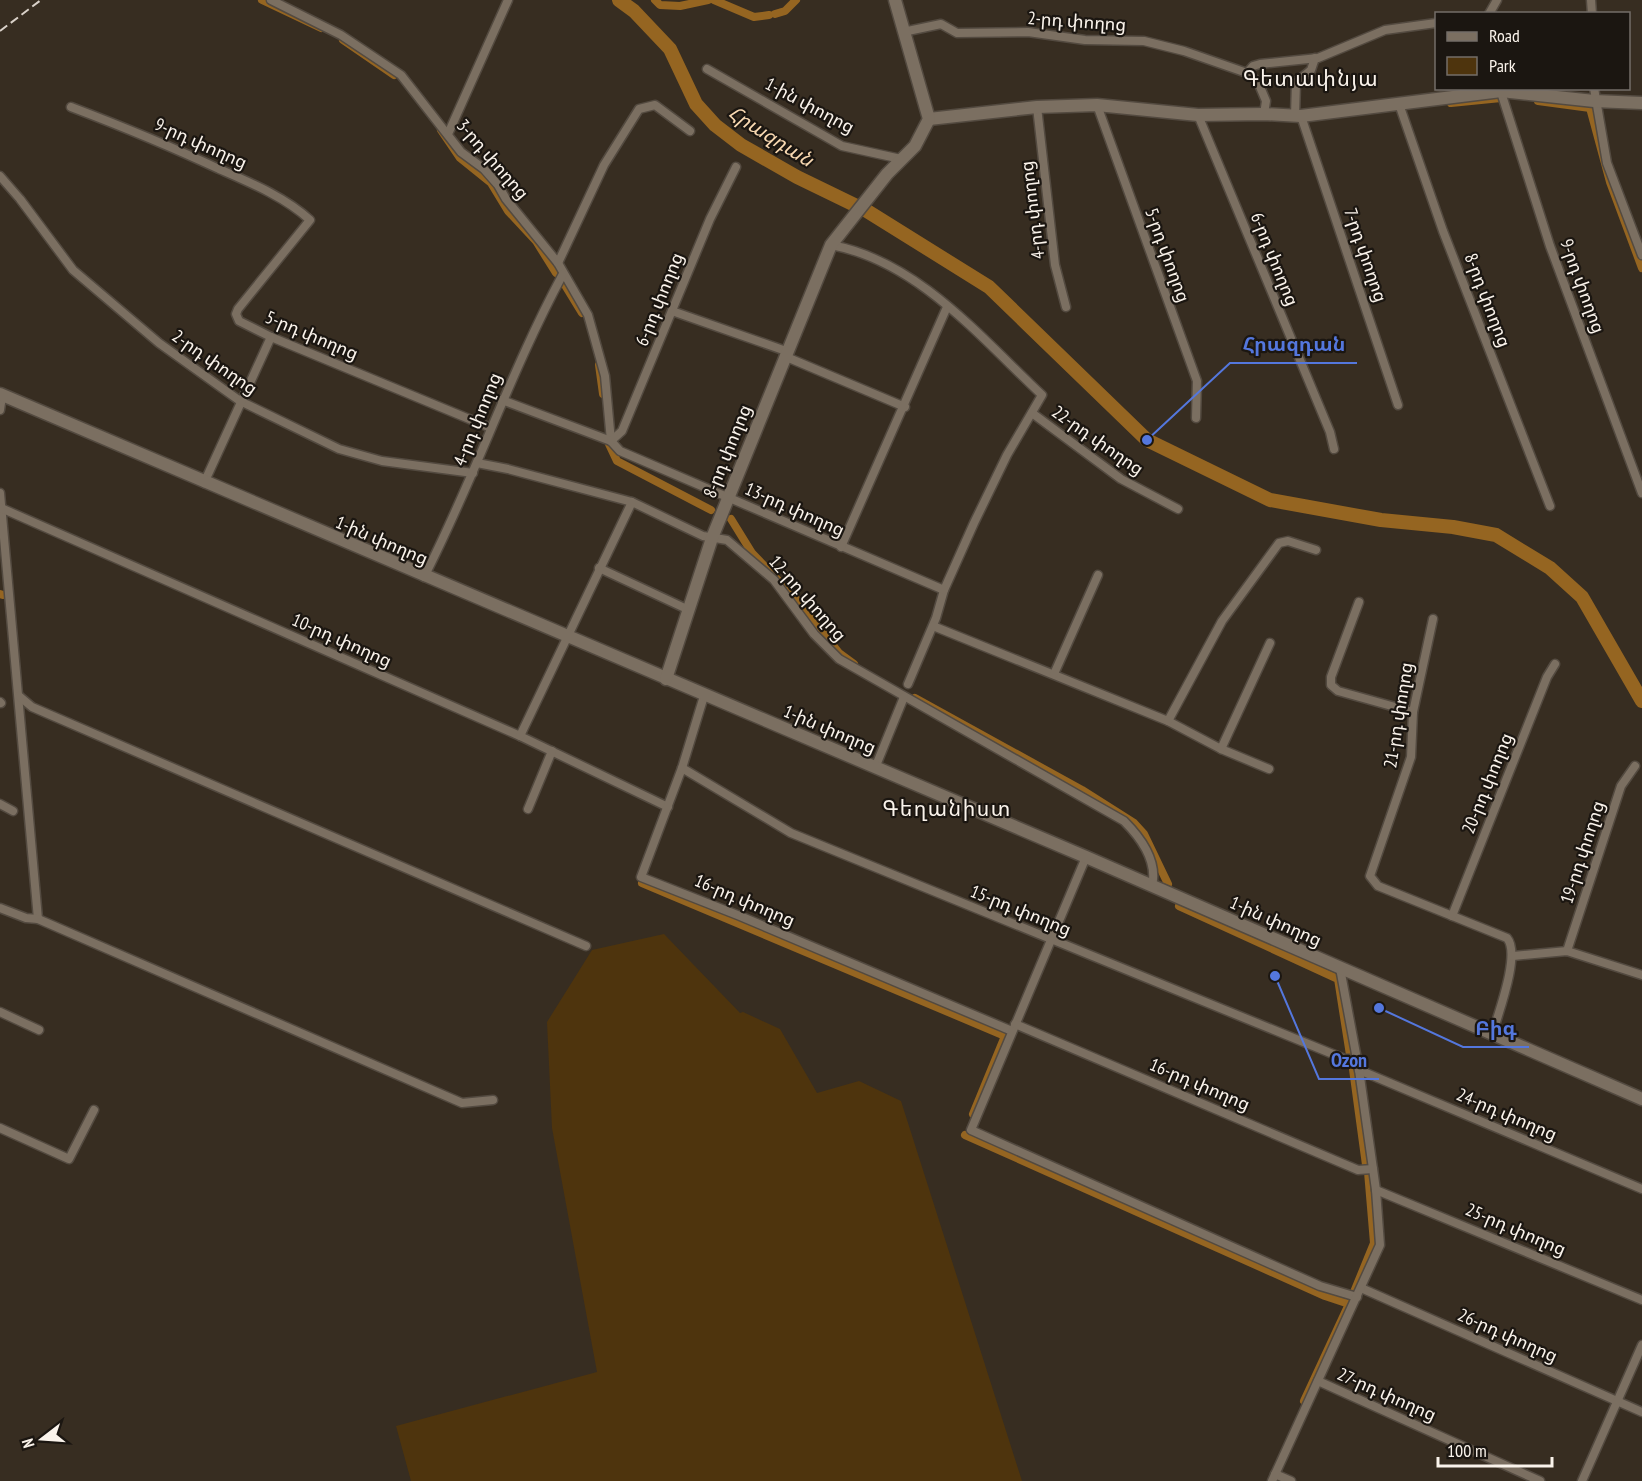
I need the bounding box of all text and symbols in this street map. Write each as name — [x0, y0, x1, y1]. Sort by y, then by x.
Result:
street label: 2-րդ փողոց — [1027, 6, 1127, 36]
legend — [1435, 12, 1630, 90]
text: Road — [1489, 24, 1520, 47]
text: Park — [1489, 54, 1516, 77]
district label: Գետափնյա — [1243, 65, 1379, 92]
street label: 1-ին փողոց — [761, 72, 859, 138]
water label: Հրազդան — [724, 100, 819, 173]
street label: 9-րդ փողոց — [151, 112, 251, 174]
street label: 3-րդ փողոց — [452, 114, 534, 204]
street label: 4-րդ փողոց — [1015, 160, 1049, 260]
street label: 5-րդ փողոց — [1140, 205, 1196, 305]
street label: 7-րդ փողոց — [1339, 205, 1393, 305]
street label: 6-րդ փողոց — [1246, 209, 1304, 309]
street label: 9-րդ փողոց — [1555, 236, 1611, 336]
street label: 6-րդ փողոց — [630, 249, 688, 349]
street label: 8-րդ փողոց — [1460, 250, 1516, 350]
street label: 5-րդ փողոց — [262, 305, 362, 365]
street label: 2-րդ փողոց — [168, 324, 262, 400]
callout: Հրազդան — [1230, 325, 1357, 363]
text: Հրազդան — [1243, 331, 1345, 357]
street label: 4-րդ փողոց — [448, 369, 506, 469]
street label: 22-րդ փողոց — [1048, 400, 1148, 480]
street label: 8-րդ փողոց — [698, 401, 756, 501]
street label: 13-րդ փողոց — [741, 477, 849, 541]
street label: 1-ին փողոց — [332, 510, 432, 570]
street label: 12-րդ փողոց — [764, 550, 852, 646]
street label: 10-րդ փողոց — [288, 608, 396, 672]
street label: 21-րդ փողոց — [1378, 660, 1418, 770]
street label: 1-ին փողոց — [780, 699, 880, 759]
street label: 20-րդ փողոց — [1456, 729, 1518, 837]
district label: Գեղանիստ — [882, 795, 1012, 822]
street label: 19-րդ փողոց — [1555, 798, 1609, 906]
street label: 16-րդ փողոց — [691, 869, 799, 931]
street label: 15-րդ փողոց — [967, 879, 1075, 941]
street label: 1-ին փողոց — [1227, 891, 1325, 951]
callout: Բիգ — [1463, 1009, 1529, 1047]
text: Բիգ — [1475, 1015, 1517, 1041]
callout: Ozon — [1319, 1041, 1379, 1079]
text: Ozon — [1331, 1047, 1367, 1073]
street label: 16-րդ փողոց — [1146, 1053, 1254, 1115]
street label: 24-րդ փողոց — [1453, 1083, 1561, 1145]
street label: 25-րդ փողոց — [1462, 1198, 1570, 1260]
street label: 26-րդ փողոց — [1454, 1303, 1562, 1367]
street label: 27-րդ փողոց — [1334, 1362, 1440, 1426]
north arrow — [12, 1409, 72, 1469]
scale bar — [1438, 1430, 1552, 1468]
text: N — [17, 1436, 38, 1450]
text: 100 m — [1447, 1439, 1487, 1462]

